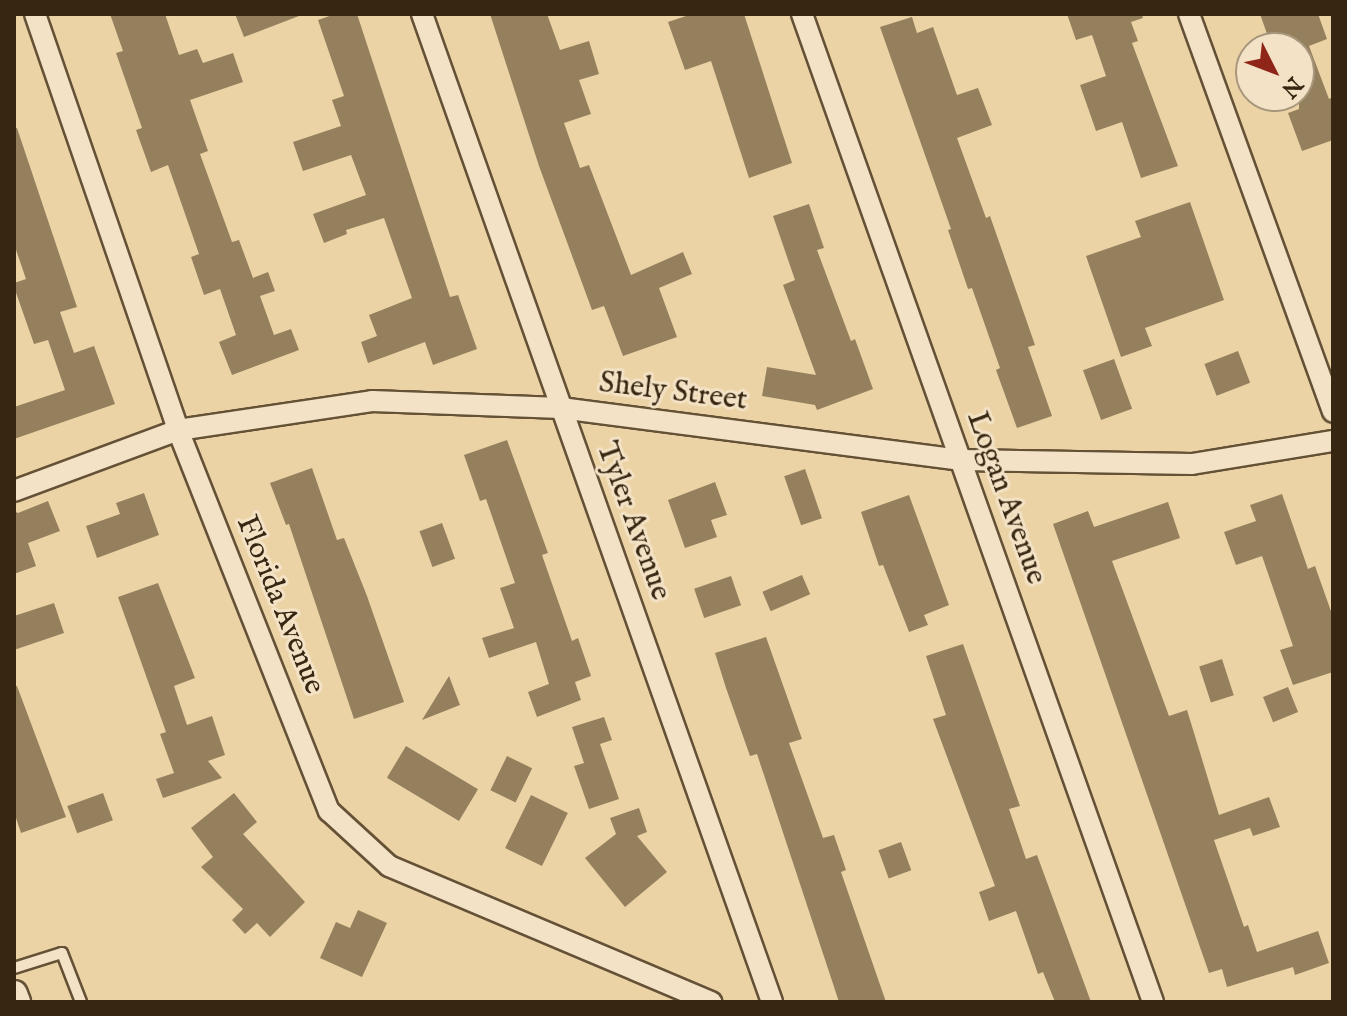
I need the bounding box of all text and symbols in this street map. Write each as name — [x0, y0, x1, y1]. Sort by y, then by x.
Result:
north arrow — [1235, 32, 1315, 112]
text: N — [1275, 70, 1308, 103]
street label: Shely Street — [597, 365, 749, 419]
street label: Logan Avenue — [958, 407, 1054, 589]
street label: Tyler Avenue — [588, 437, 678, 605]
street label: Florida Avenue — [228, 511, 332, 699]

